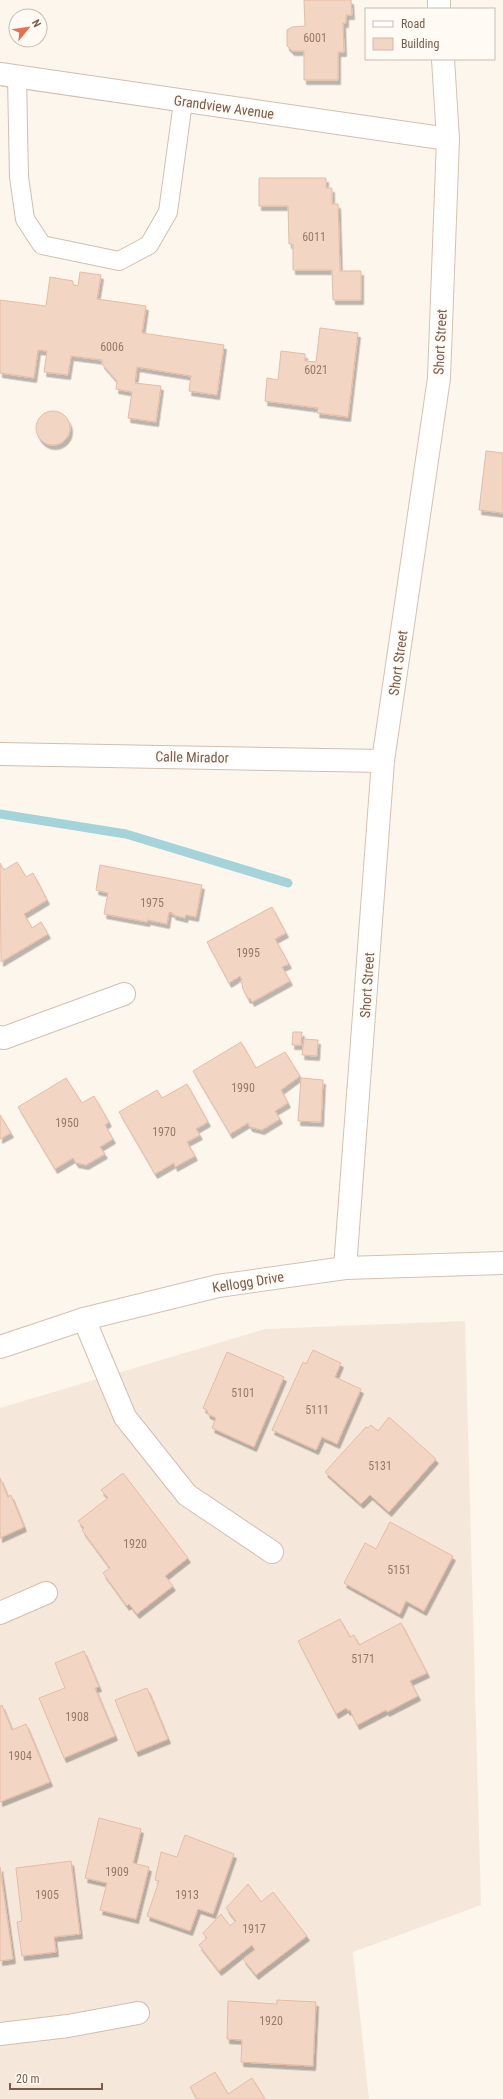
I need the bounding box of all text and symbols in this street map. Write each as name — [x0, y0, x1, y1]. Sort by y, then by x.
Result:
north arrow — [8, 8, 48, 48]
legend — [365, 8, 495, 60]
text: N — [29, 17, 44, 30]
text: Road — [401, 17, 425, 31]
house number: 6001 — [303, 31, 327, 45]
text: Building — [401, 37, 439, 51]
street label: Grandview Avenue — [173, 92, 276, 122]
house number: 6011 — [302, 230, 326, 244]
street label: Short Street — [430, 309, 450, 375]
house number: 6006 — [100, 340, 124, 354]
house number: 6021 — [304, 363, 328, 377]
street label: Short Street — [385, 629, 411, 697]
street label: Calle Mirador — [155, 748, 229, 766]
house number: 1975 — [140, 896, 164, 910]
house number: 1995 — [236, 946, 260, 960]
street label: Short Street — [357, 952, 377, 1018]
house number: 1990 — [231, 1081, 255, 1095]
house number: 1950 — [55, 1116, 79, 1130]
house number: 1970 — [152, 1125, 176, 1139]
street label: Kellogg Drive — [211, 1268, 285, 1296]
house number: 5101 — [231, 1386, 255, 1400]
house number: 5111 — [305, 1403, 329, 1417]
house number: 5131 — [368, 1459, 392, 1473]
house number: 1920 — [123, 1537, 147, 1551]
house number: 5151 — [387, 1563, 411, 1577]
house number: 5171 — [351, 1652, 375, 1666]
house number: 1908 — [65, 1710, 89, 1724]
house number: 1904 — [8, 1749, 32, 1763]
house number: 1909 — [105, 1865, 129, 1879]
house number: 1905 — [35, 1888, 59, 1902]
house number: 1913 — [175, 1888, 199, 1902]
house number: 1917 — [242, 1922, 266, 1936]
house number: 1920 — [259, 2014, 283, 2028]
scale bar — [10, 2065, 102, 2091]
text: 20 m — [16, 2072, 40, 2086]

